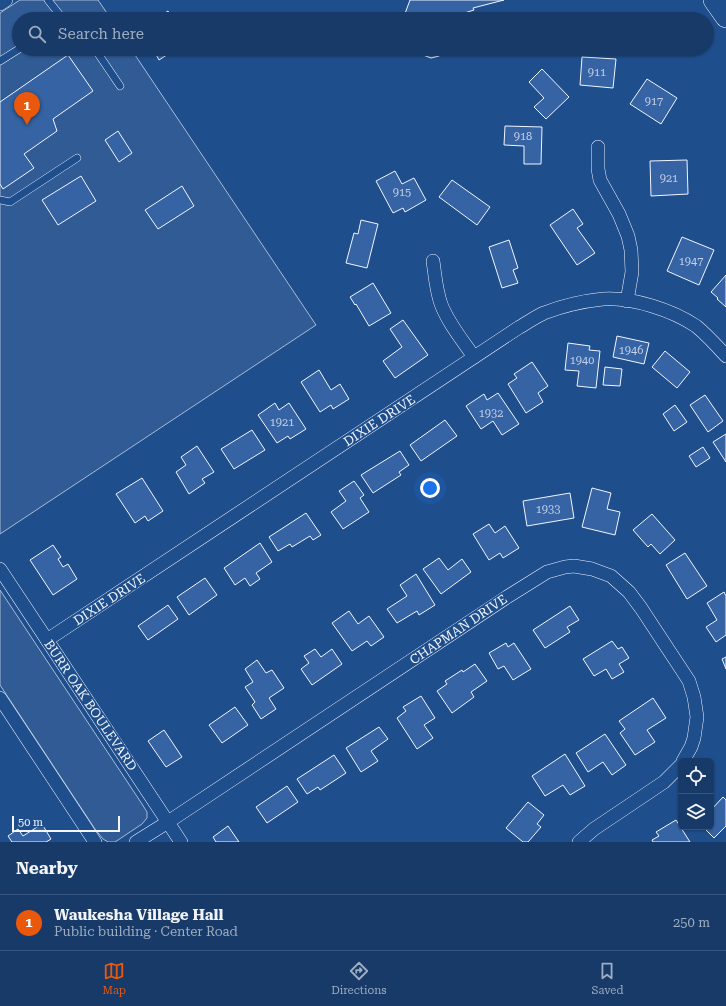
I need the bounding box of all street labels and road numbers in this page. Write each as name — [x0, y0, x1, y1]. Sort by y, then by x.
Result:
street label: DIXIE DRIVE — [341, 392, 418, 449]
street label: DIXIE DRIVE — [71, 571, 148, 628]
street label: CHAPMAN DRIVE — [407, 591, 510, 668]
street label: BURR OAK BOULEVARD — [41, 637, 140, 774]

